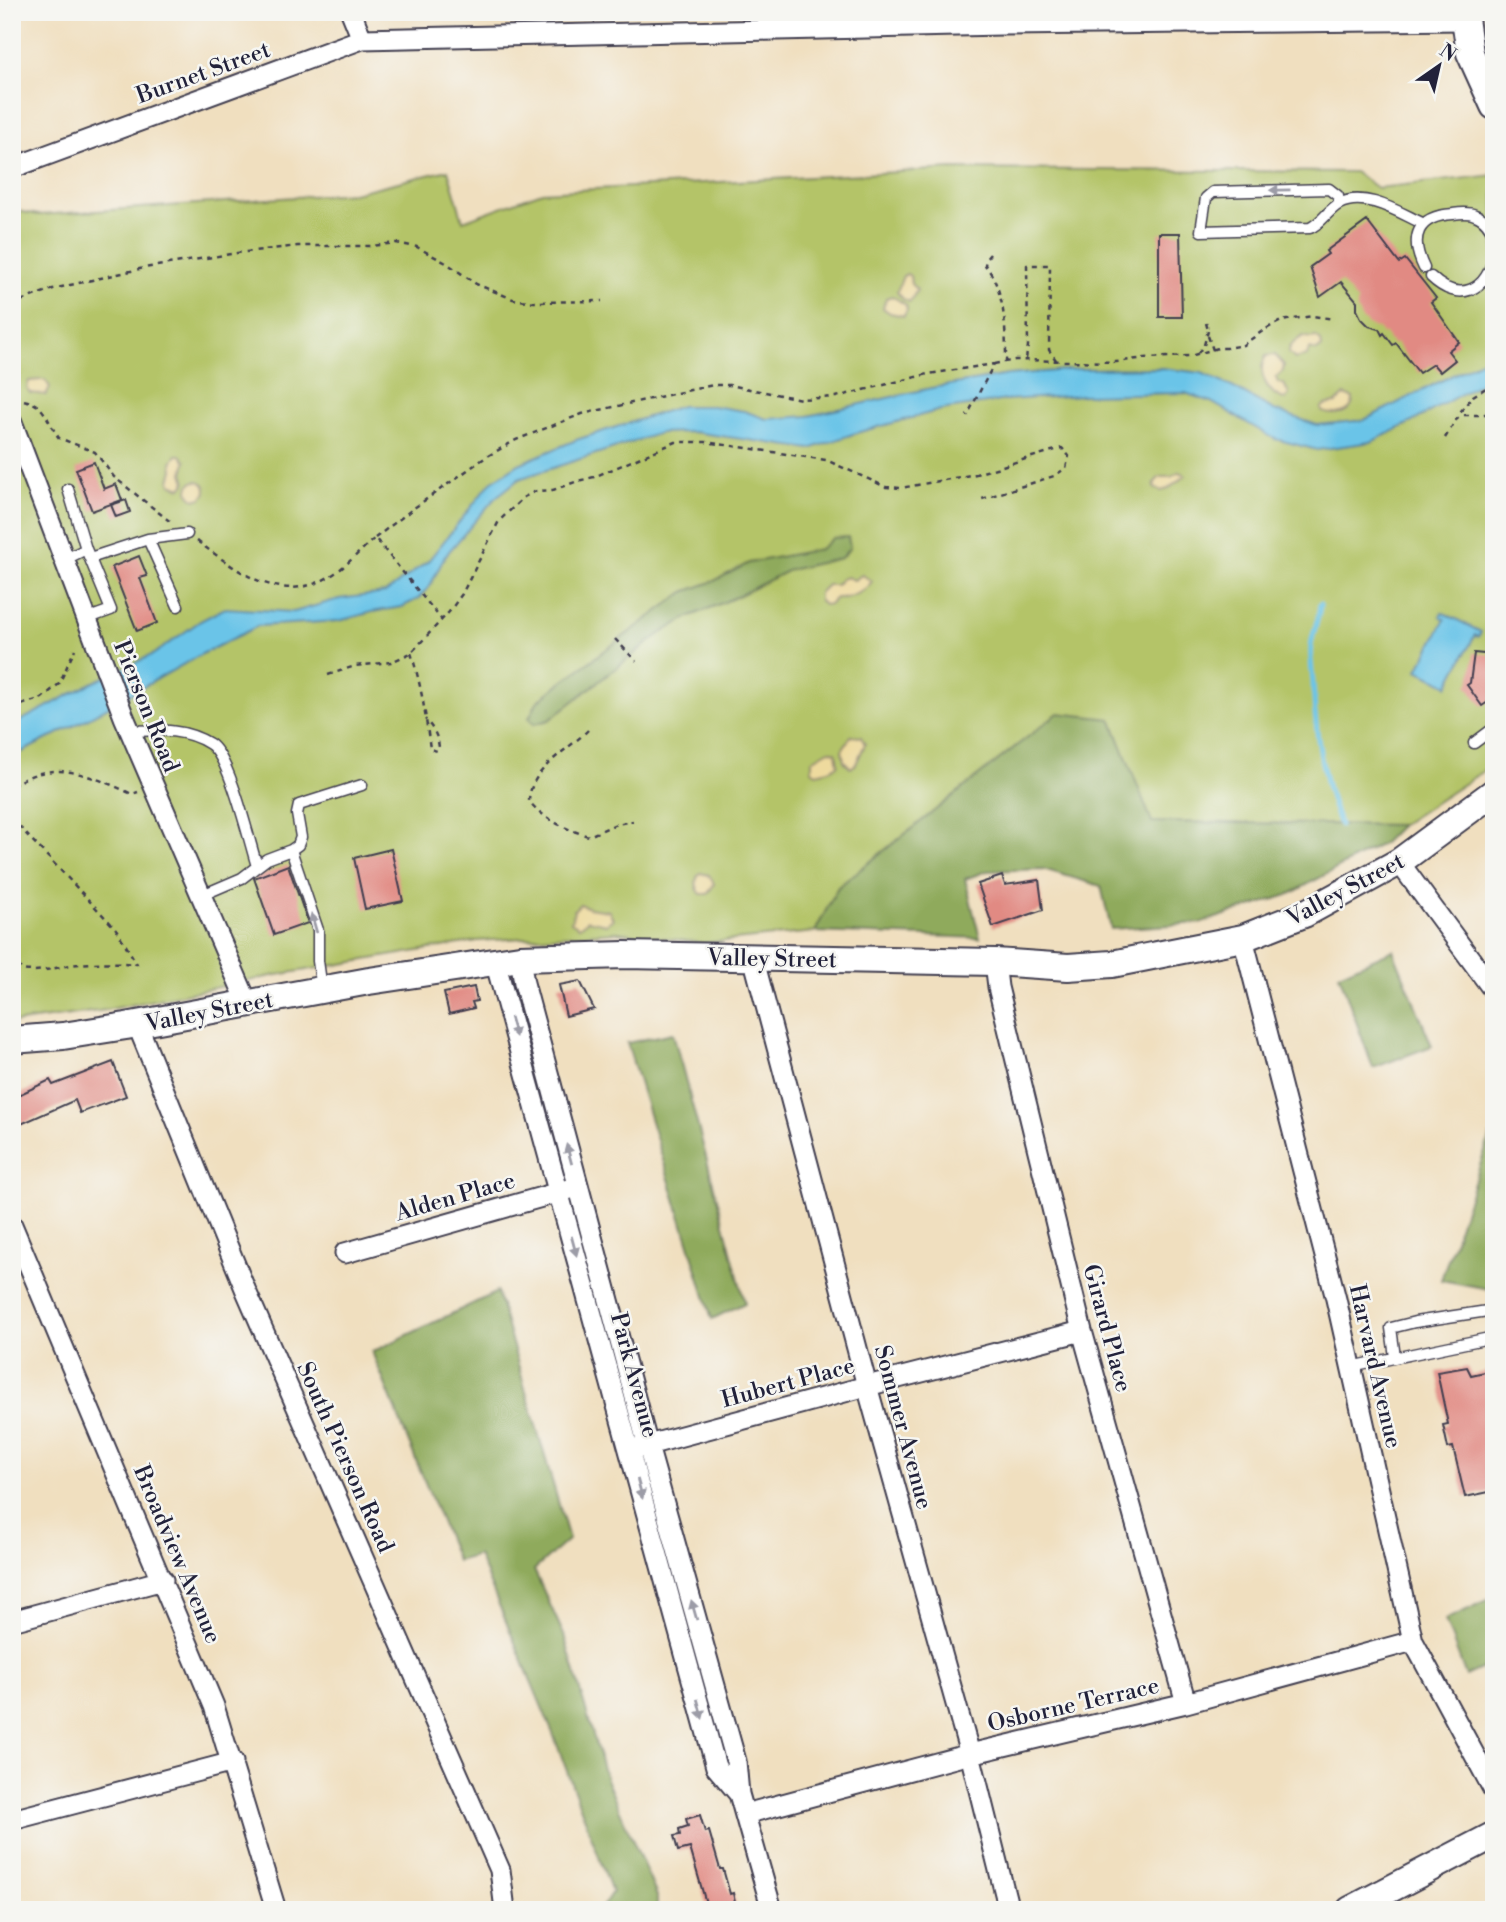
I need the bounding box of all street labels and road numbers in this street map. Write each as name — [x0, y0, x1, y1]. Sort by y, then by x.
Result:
street label: Burnet Street — [132, 36, 274, 110]
street label: Pierson Road — [107, 636, 185, 776]
street label: Valley Street — [1281, 847, 1409, 933]
street label: Valley Street — [706, 944, 837, 974]
street label: Valley Street — [142, 986, 275, 1038]
street label: Alden Place — [391, 1167, 518, 1228]
street label: Girard Place — [1077, 1261, 1138, 1395]
street label: Harvard Avenue — [1343, 1282, 1407, 1451]
street label: Park Avenue — [604, 1310, 664, 1441]
street label: Sommer Avenue — [868, 1342, 938, 1512]
street label: Hubert Place — [718, 1352, 858, 1414]
street label: South Pierson Road — [290, 1358, 400, 1557]
street label: Broadview Avenue — [127, 1460, 227, 1648]
street label: Osborne Terrace — [985, 1672, 1162, 1738]

